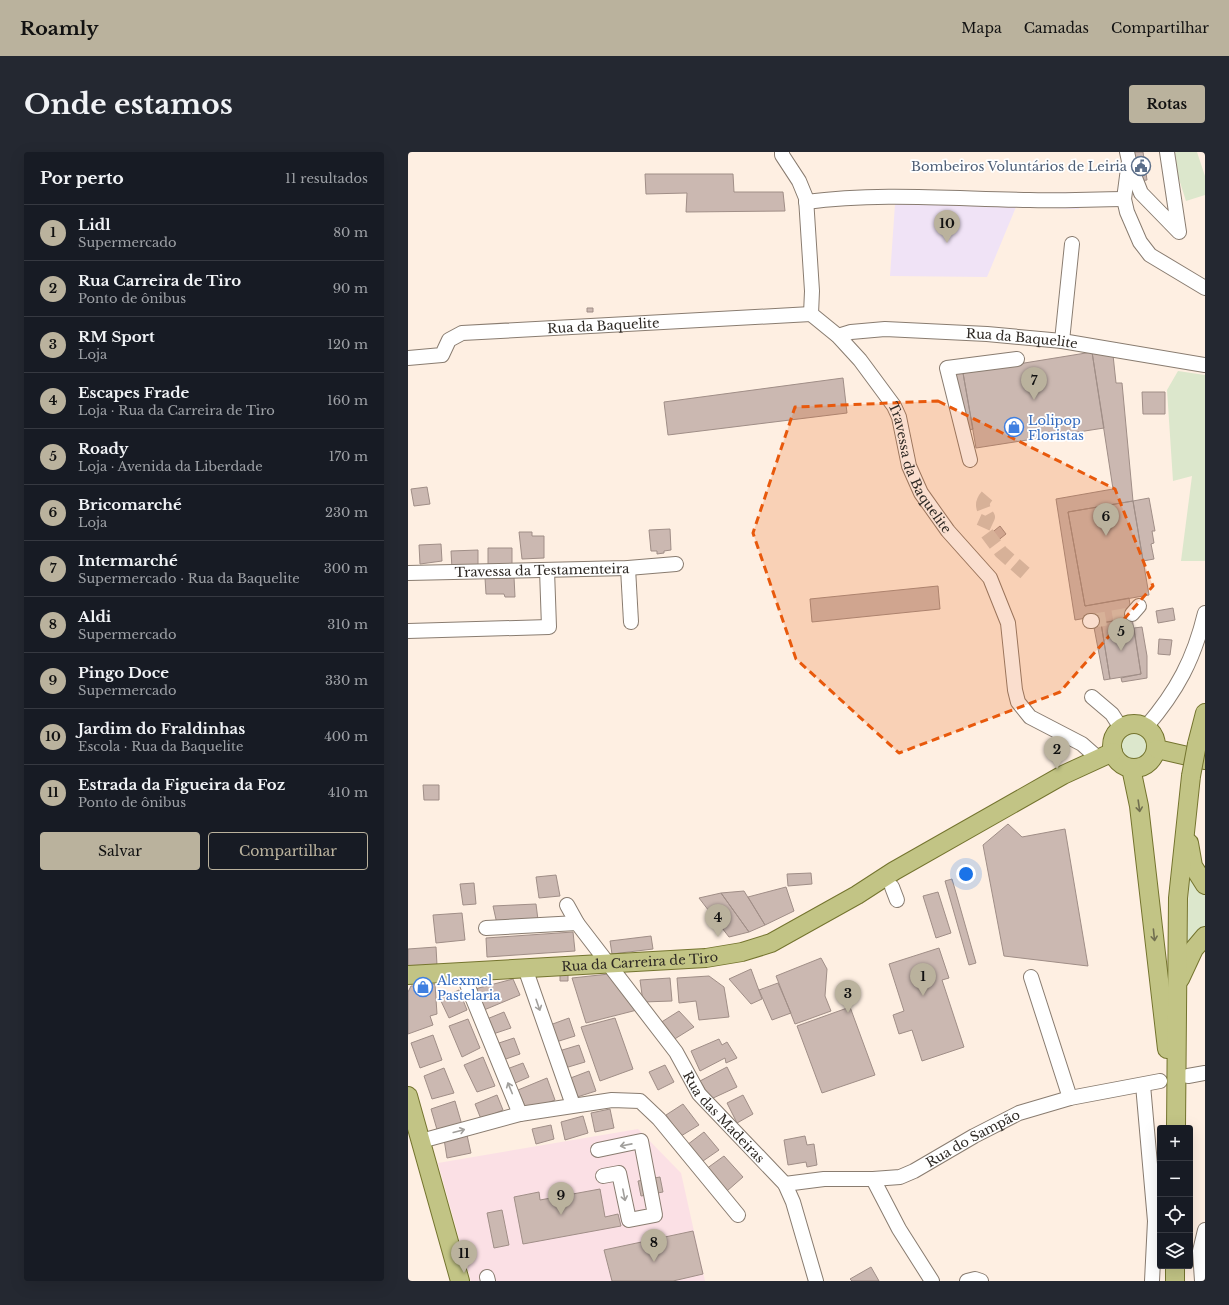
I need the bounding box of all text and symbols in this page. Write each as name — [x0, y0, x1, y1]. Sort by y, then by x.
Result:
text: Roamly — [20, 17, 99, 40]
text: Mapa — [961, 19, 1002, 37]
text: Camadas — [1024, 19, 1089, 37]
text: Compartilhar — [1111, 19, 1209, 37]
button: Rotas — [1129, 85, 1205, 123]
text: Onde estamos — [24, 87, 233, 122]
public building icon: Bombeiros Voluntários de Leiria — [1130, 155, 1152, 177]
place label: Bombeiros Voluntários de Leiria — [911, 158, 1128, 175]
text: Por perto — [40, 168, 124, 189]
text: 11 resultados — [285, 170, 368, 187]
pin: 10 — [934, 210, 960, 243]
text: Lidl — [78, 215, 110, 234]
text: 1 — [50, 224, 56, 241]
text: 80 m — [333, 224, 368, 241]
text: Supermercado — [78, 234, 176, 251]
text: Rua Carreira de Tiro — [78, 271, 241, 290]
text: 2 — [49, 280, 57, 297]
text: 90 m — [333, 280, 368, 297]
text: Ponto de ônibus — [78, 290, 186, 307]
street label: Rua da Baquelite — [547, 314, 660, 337]
street label: Rua da Baquelite — [966, 325, 1079, 353]
text: RM Sport — [78, 327, 155, 346]
text: 3 — [49, 336, 57, 353]
text: 120 m — [327, 336, 368, 353]
text: Loja — [78, 346, 107, 363]
pin: 7 — [1021, 367, 1047, 400]
text: Escapes Frade — [78, 383, 189, 402]
text: 4 — [49, 392, 57, 409]
text: 160 m — [327, 392, 368, 409]
street label: Travessa da Baquelite — [884, 399, 955, 537]
text: Loja · Rua da Carreira de Tiro — [78, 402, 275, 419]
place label: Lolipop Floristas — [1028, 412, 1084, 444]
shop icon: Lolipop Floristas — [1003, 416, 1025, 438]
text: Roady — [78, 439, 129, 458]
text: 5 — [49, 448, 57, 465]
text: 170 m — [329, 448, 368, 465]
text: Loja · Avenida da Liberdade — [78, 458, 263, 475]
text: Bricomarché — [78, 495, 182, 514]
pin: 6 — [1093, 503, 1119, 536]
text: 6 — [49, 504, 57, 521]
text: 230 m — [325, 504, 368, 521]
text: Loja — [78, 514, 107, 531]
text: Intermarché — [78, 551, 178, 570]
text: 7 — [50, 560, 56, 577]
text: 300 m — [324, 560, 368, 577]
street label: Travessa da Testamenteira — [454, 560, 630, 581]
text: Supermercado · Rua da Baquelite — [78, 570, 300, 587]
text: Aldi — [78, 607, 111, 626]
text: 8 — [49, 616, 57, 633]
text: 310 m — [327, 616, 368, 633]
pin: 5 — [1108, 618, 1134, 651]
text: Supermercado — [78, 626, 176, 643]
text: Pingo Doce — [78, 663, 169, 682]
text: 9 — [49, 672, 57, 689]
text: 330 m — [325, 672, 368, 689]
text: Supermercado — [78, 682, 176, 699]
text: Jardim do Fraldinhas — [78, 719, 245, 738]
text: 10 — [45, 728, 61, 745]
text: 400 m — [324, 728, 368, 745]
pin: 2 — [1044, 736, 1070, 769]
text: Escola · Rua da Baquelite — [78, 738, 243, 755]
text: Estrada da Figueira da Foz — [78, 775, 285, 794]
text: 11 — [47, 784, 59, 801]
text: 410 m — [328, 784, 368, 801]
text: Ponto de ônibus — [78, 794, 186, 811]
one-way arrow — [1135, 799, 1143, 812]
button: Salvar — [40, 832, 200, 870]
button: Compartilhar — [208, 832, 368, 870]
your location — [956, 864, 976, 884]
pin: 4 — [705, 904, 731, 937]
one-way arrow — [1151, 928, 1158, 941]
street label: Rua da Carreira de Tiro — [561, 948, 719, 975]
pin: 1 — [910, 963, 936, 996]
place label: Alexmel Pastelaria — [436, 972, 501, 1004]
shop icon: Alexmel Pastelaria — [412, 976, 434, 998]
pin: 3 — [835, 980, 861, 1013]
one-way arrow — [534, 999, 542, 1011]
street label: Rua das Madeiras — [679, 1068, 768, 1167]
one-way arrow — [505, 1083, 513, 1095]
street label: Rua do Sampão — [923, 1106, 1023, 1171]
map controls — [1157, 1125, 1193, 1269]
button: + — [1157, 1125, 1193, 1161]
one-way arrow — [452, 1127, 465, 1134]
one-way arrow — [619, 1141, 632, 1149]
button: − — [1157, 1161, 1193, 1197]
pin: 9 — [548, 1182, 574, 1215]
one-way arrow — [620, 1188, 628, 1201]
button: locate — [1157, 1197, 1193, 1233]
pin: 8 — [641, 1229, 667, 1262]
button: layers — [1157, 1233, 1193, 1269]
pin: 11 — [451, 1240, 477, 1273]

